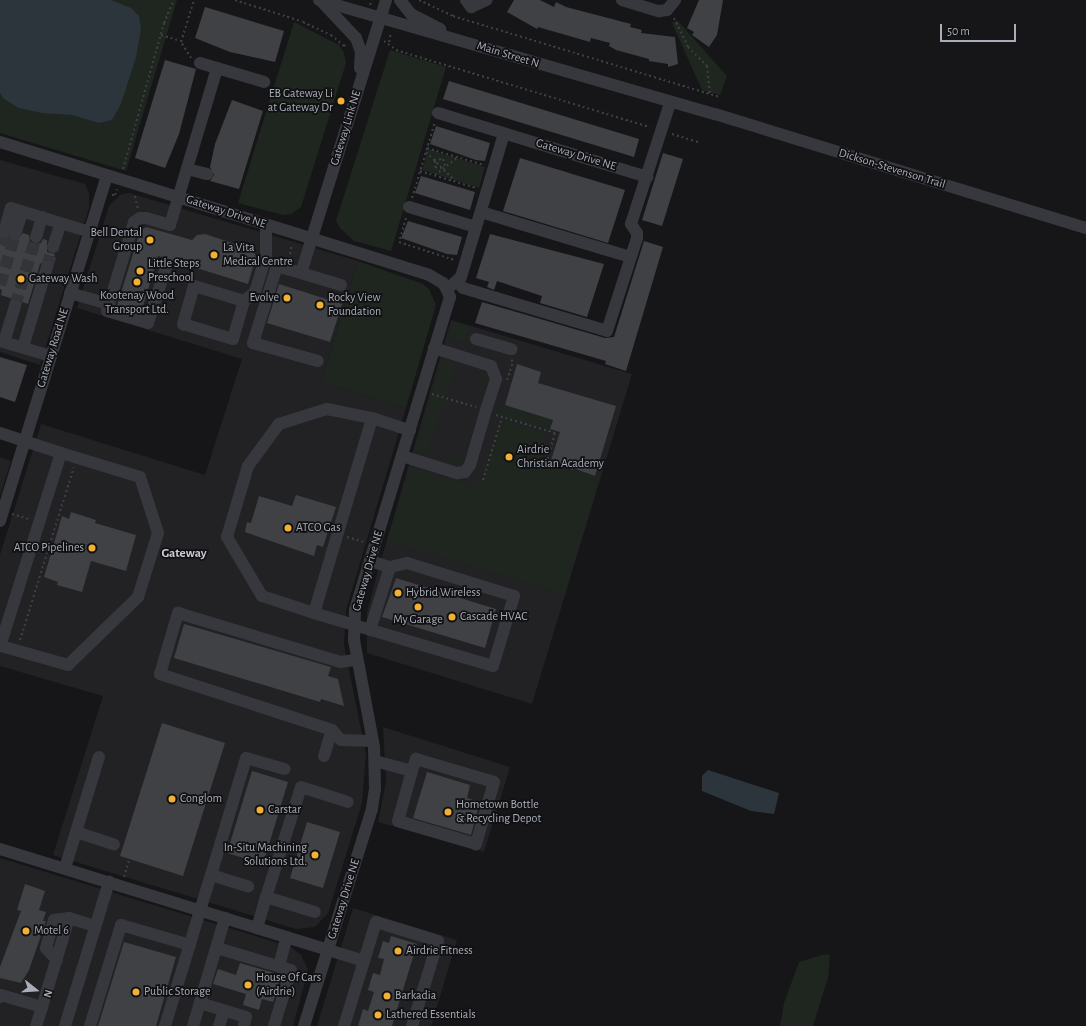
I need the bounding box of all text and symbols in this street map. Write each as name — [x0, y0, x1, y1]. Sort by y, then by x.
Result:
scale bar — [942, 16, 1018, 42]
text: 50 m — [947, 25, 970, 37]
street label: Main Street N — [475, 39, 541, 71]
place label: EB Gateway Li at Gateway Dr — [268, 87, 333, 115]
street label: Gateway Link NE — [328, 89, 364, 167]
marker: EB Gateway Li at Gateway Dr — [336, 96, 346, 106]
street label: Gateway Drive NE — [534, 136, 618, 174]
street label: Dickson-Stevenson Trail — [837, 146, 947, 192]
street label: Gateway Drive NE — [184, 192, 268, 232]
place label: Bell Dental Group — [90, 226, 142, 254]
marker: Bell Dental Group — [145, 235, 155, 245]
place label: La Vita Medical Centre — [223, 241, 293, 269]
marker: La Vita Medical Centre — [208, 249, 220, 261]
place label: Little Steps Preschool — [148, 257, 199, 285]
marker: Little Steps Preschool — [135, 266, 145, 276]
place label: Gateway Wash — [29, 272, 97, 286]
marker: Gateway Wash — [16, 274, 26, 284]
marker: Kootenay Wood Transport Ltd. — [132, 277, 142, 287]
place label: Kootenay Wood Transport Ltd. — [100, 289, 174, 317]
place label: Evolve — [249, 291, 279, 305]
place label: Rocky View Foundation — [328, 291, 381, 319]
marker: Evolve — [282, 293, 292, 303]
marker: Rocky View Foundation — [315, 300, 325, 310]
street label: Gateway Road NE — [34, 307, 72, 389]
place label: Airdrie Christian Academy — [517, 443, 604, 471]
marker: Airdrie Christian Academy — [504, 452, 514, 462]
place label: ATCO Gas — [296, 521, 341, 535]
marker: ATCO Gas — [283, 523, 293, 533]
street label: Gateway Drive NE — [350, 529, 386, 613]
place label: ATCO Pipelines — [14, 541, 84, 555]
marker: ATCO Pipelines — [87, 543, 97, 553]
district label: Gateway — [161, 546, 207, 562]
place label: Hybrid Wireless — [406, 586, 480, 600]
marker: Hybrid Wireless — [393, 588, 403, 598]
marker: My Garage — [413, 602, 423, 612]
place label: Cascade HVAC — [460, 610, 527, 624]
marker: Cascade HVAC — [447, 612, 457, 622]
place label: My Garage — [393, 613, 443, 627]
place label: Conglom — [180, 792, 222, 806]
marker: Conglom — [167, 794, 177, 804]
place label: Hometown Bottle & Recycling Depot — [456, 798, 541, 826]
place label: Carstar — [268, 803, 301, 817]
marker: Carstar — [255, 805, 265, 815]
marker: Hometown Bottle & Recycling Depot — [443, 807, 453, 817]
place label: In-Situ Machining Solutions Ltd. — [224, 841, 307, 869]
marker: In-Situ Machining Solutions Ltd. — [310, 850, 320, 860]
street label: Gateway Drive NE — [325, 857, 363, 941]
place label: Motel 6 — [34, 924, 69, 938]
marker: Motel 6 — [21, 926, 31, 936]
place label: Airdrie Fitness — [406, 944, 473, 958]
marker: Airdrie Fitness — [393, 946, 403, 956]
north arrow — [16, 970, 56, 1010]
place label: House Of Cars (Airdrie) — [256, 971, 321, 999]
marker: House Of Cars (Airdrie) — [243, 980, 253, 990]
place label: Public Storage — [144, 985, 211, 999]
marker: Public Storage — [131, 987, 141, 997]
text: N — [42, 988, 54, 999]
place label: Barkadia — [395, 989, 436, 1003]
marker: Barkadia — [382, 991, 392, 1001]
place label: Lathered Essentials — [386, 1008, 476, 1022]
marker: Lathered Essentials — [373, 1010, 383, 1020]

